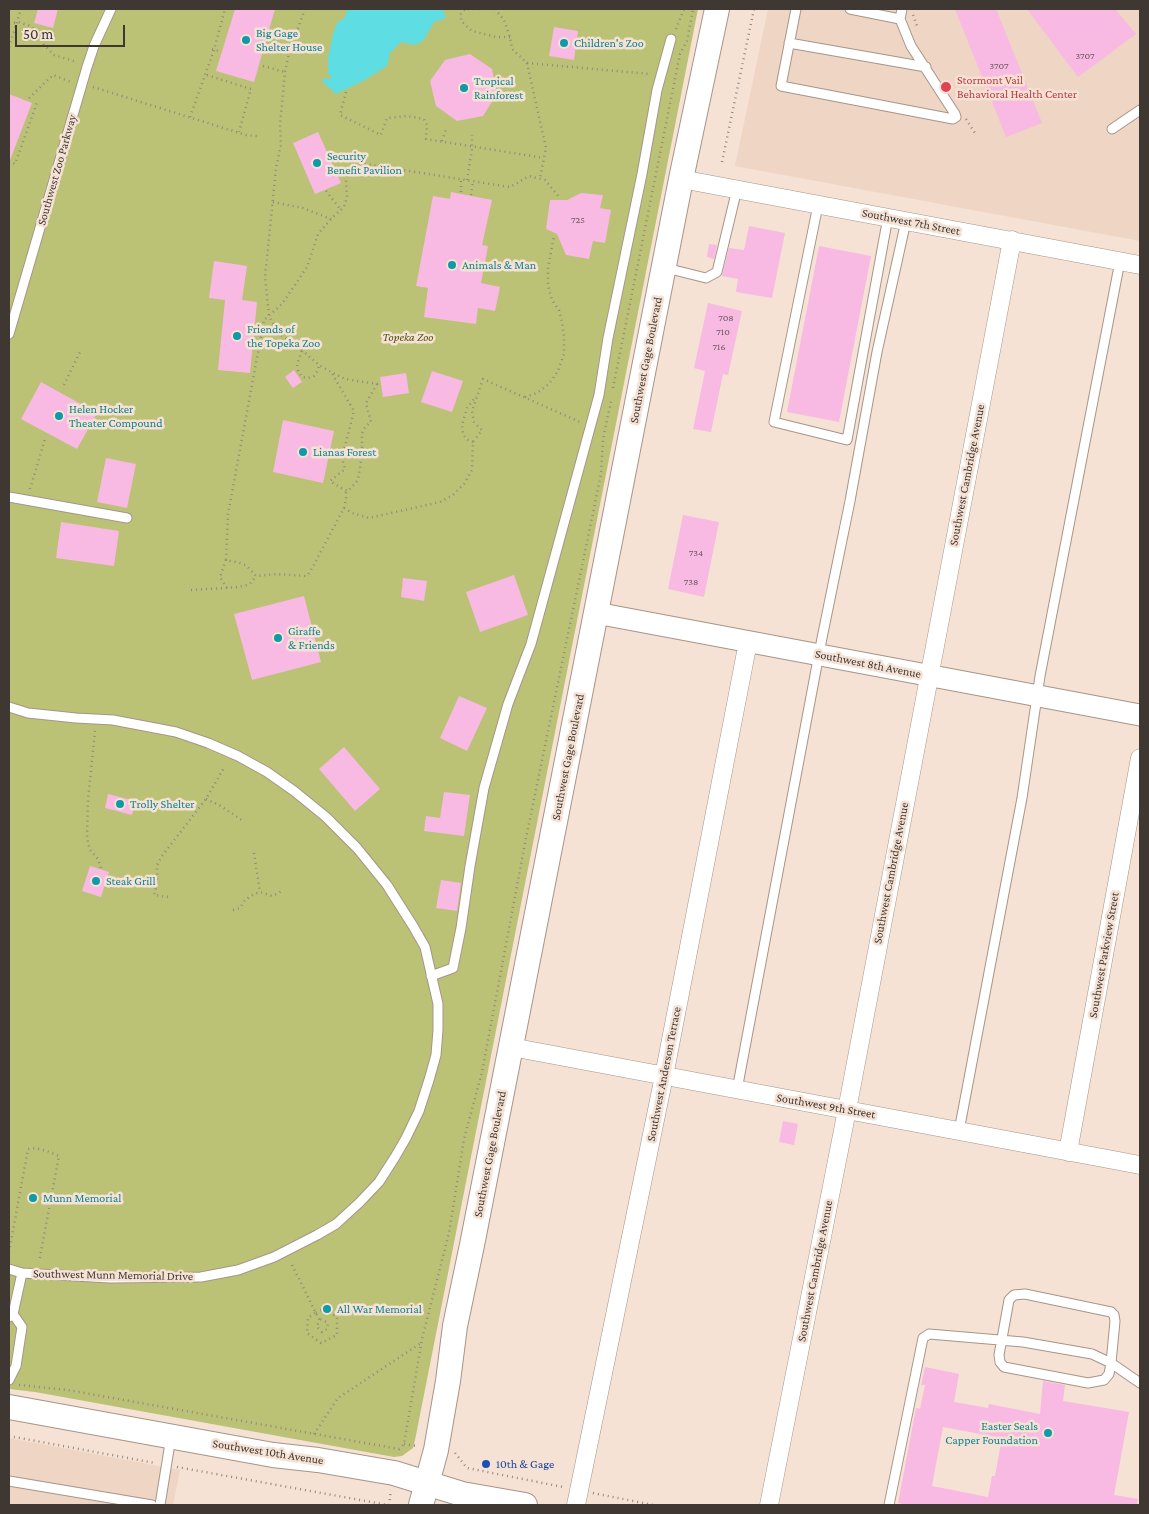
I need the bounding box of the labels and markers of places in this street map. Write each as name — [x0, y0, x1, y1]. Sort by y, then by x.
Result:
place label: Big Gage Shelter House — [256, 26, 322, 54]
marker: Big Gage Shelter House — [240, 34, 252, 46]
place label: Children's Zoo — [574, 36, 644, 50]
marker: Children's Zoo — [558, 37, 570, 49]
place label: Stormont Vail Behavioral Health Center — [957, 73, 1077, 101]
place label: Tropical Rainforest — [474, 74, 523, 102]
marker: Stormont Vail Behavioral Health Center — [939, 80, 953, 94]
marker: Tropical Rainforest — [458, 82, 470, 94]
place label: Security Benefit Pavilion — [327, 149, 402, 177]
marker: Security Benefit Pavilion — [311, 157, 323, 169]
place label: Animals & Man — [462, 258, 536, 272]
marker: Animals & Man — [446, 259, 458, 271]
place label: Friends of the Topeka Zoo — [247, 322, 320, 350]
marker: Friends of the Topeka Zoo — [231, 330, 243, 342]
place label: Helen Hocker Theater Compound — [69, 402, 162, 430]
marker: Helen Hocker Theater Compound — [53, 410, 65, 422]
place label: Lianas Forest — [313, 445, 376, 459]
marker: Lianas Forest — [297, 446, 309, 458]
place label: Giraffe & Friends — [288, 624, 335, 652]
marker: Giraffe & Friends — [272, 632, 284, 644]
place label: Trolly Shelter — [130, 797, 194, 811]
marker: Trolly Shelter — [114, 798, 126, 810]
place label: Steak Grill — [106, 874, 156, 888]
marker: Steak Grill — [90, 875, 102, 887]
place label: Munn Memorial — [43, 1191, 121, 1205]
marker: Munn Memorial — [27, 1192, 39, 1204]
place label: All War Memorial — [337, 1302, 422, 1316]
marker: All War Memorial — [321, 1303, 333, 1315]
place label: Easter Seals Capper Foundation — [945, 1419, 1038, 1447]
marker: Easter Seals Capper Foundation — [1042, 1427, 1054, 1439]
place label: 10th & Gage — [496, 1457, 554, 1471]
marker: 10th & Gage — [480, 1458, 492, 1470]

